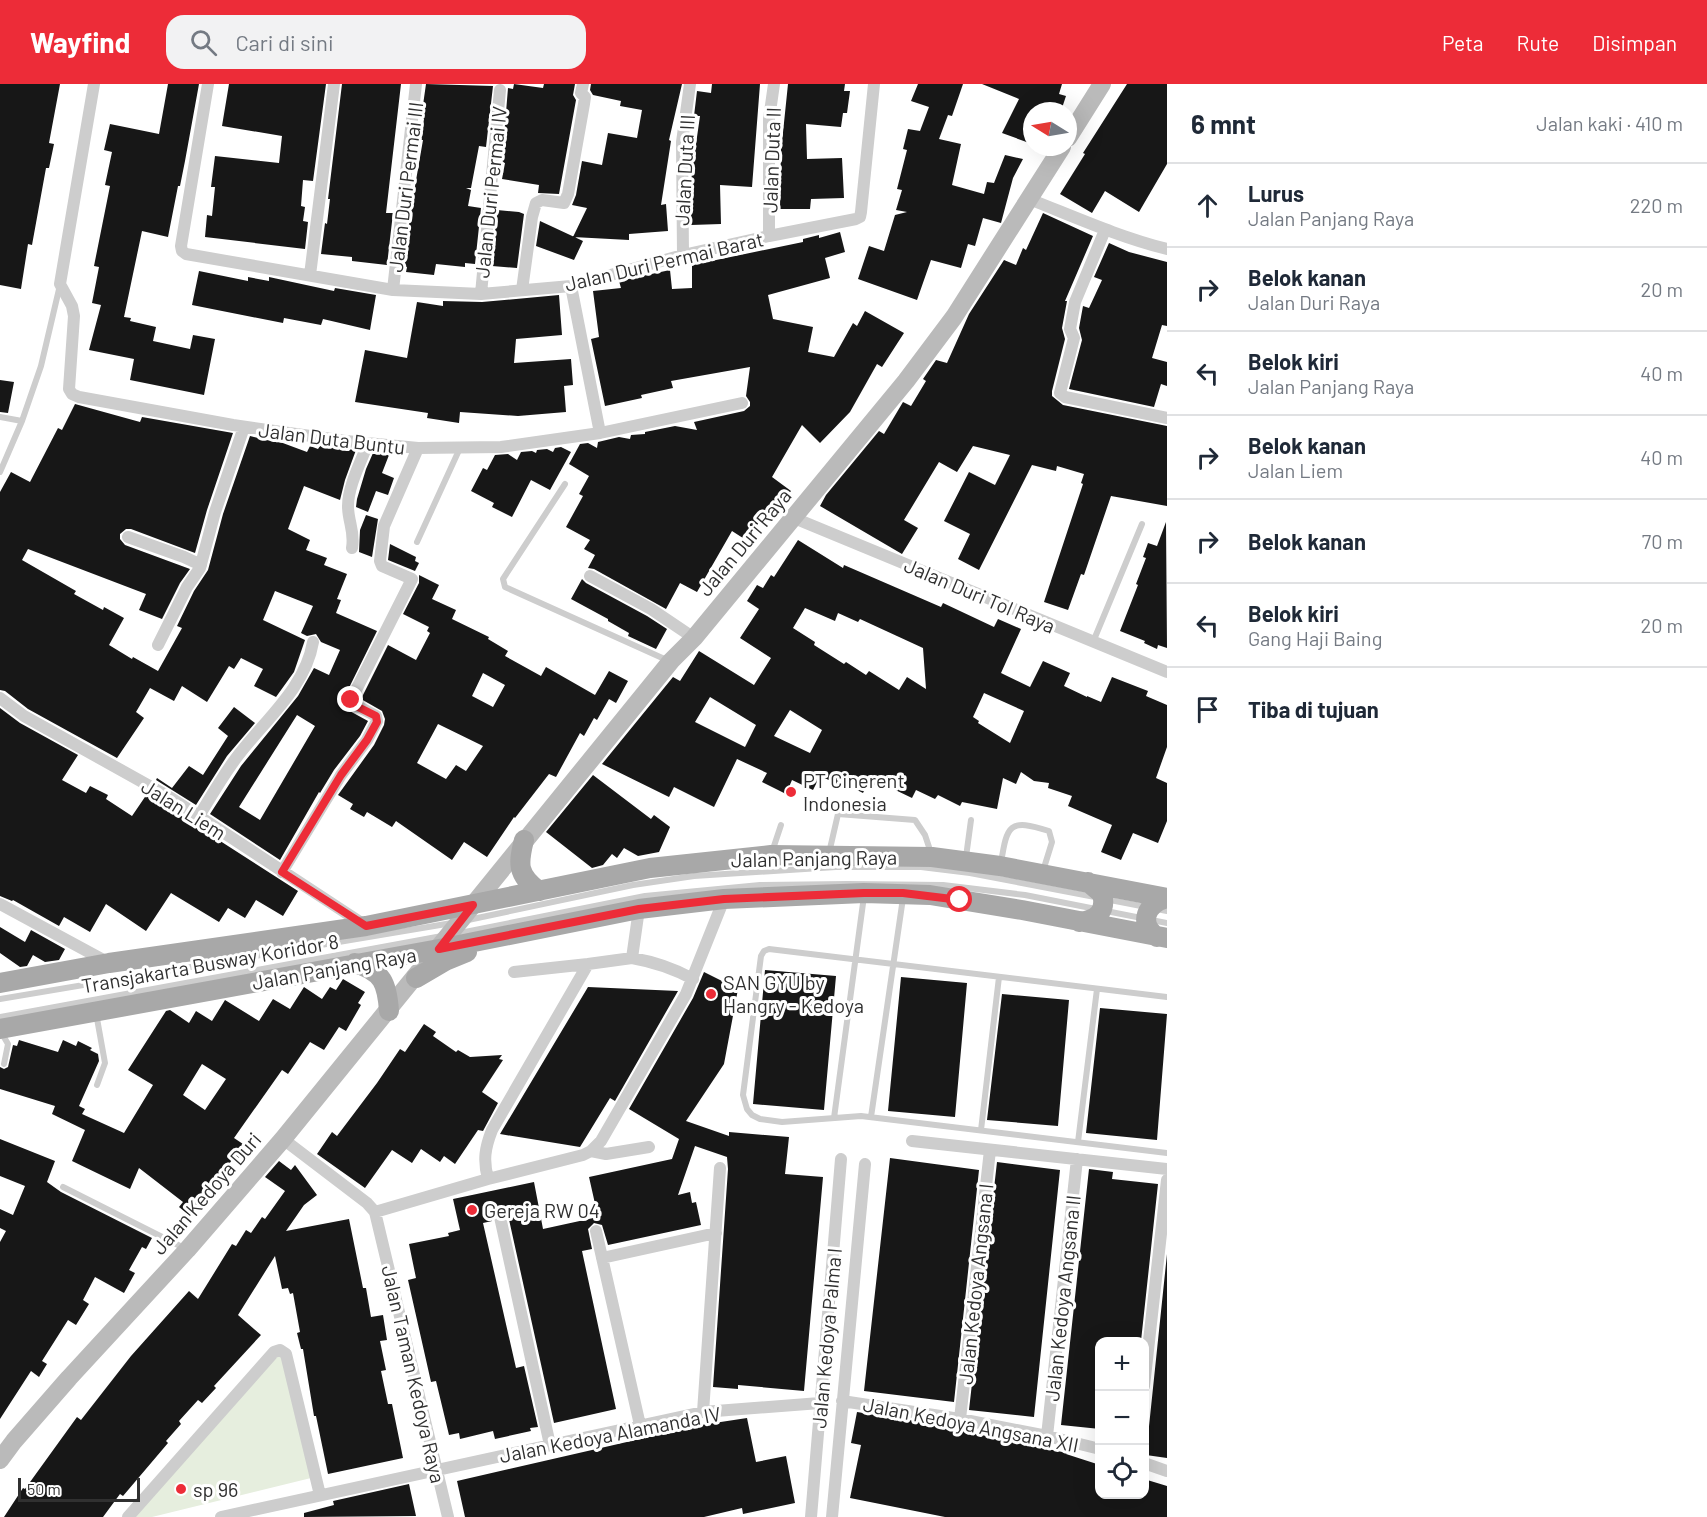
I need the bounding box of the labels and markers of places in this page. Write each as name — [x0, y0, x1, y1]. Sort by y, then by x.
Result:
place label: PT Cinerent Indonesia — [803, 768, 905, 815]
marker: PT Cinerent Indonesia — [784, 785, 798, 799]
place label: SAN GYU by Hangry - Kedoya — [723, 970, 864, 1017]
marker: SAN GYU by Hangry - Kedoya — [704, 987, 718, 1001]
place label: Gereja RW 04 — [484, 1198, 600, 1222]
marker: Gereja RW 04 — [465, 1203, 479, 1217]
place label: sp 96 — [193, 1477, 238, 1501]
marker: sp 96 — [174, 1482, 188, 1496]

